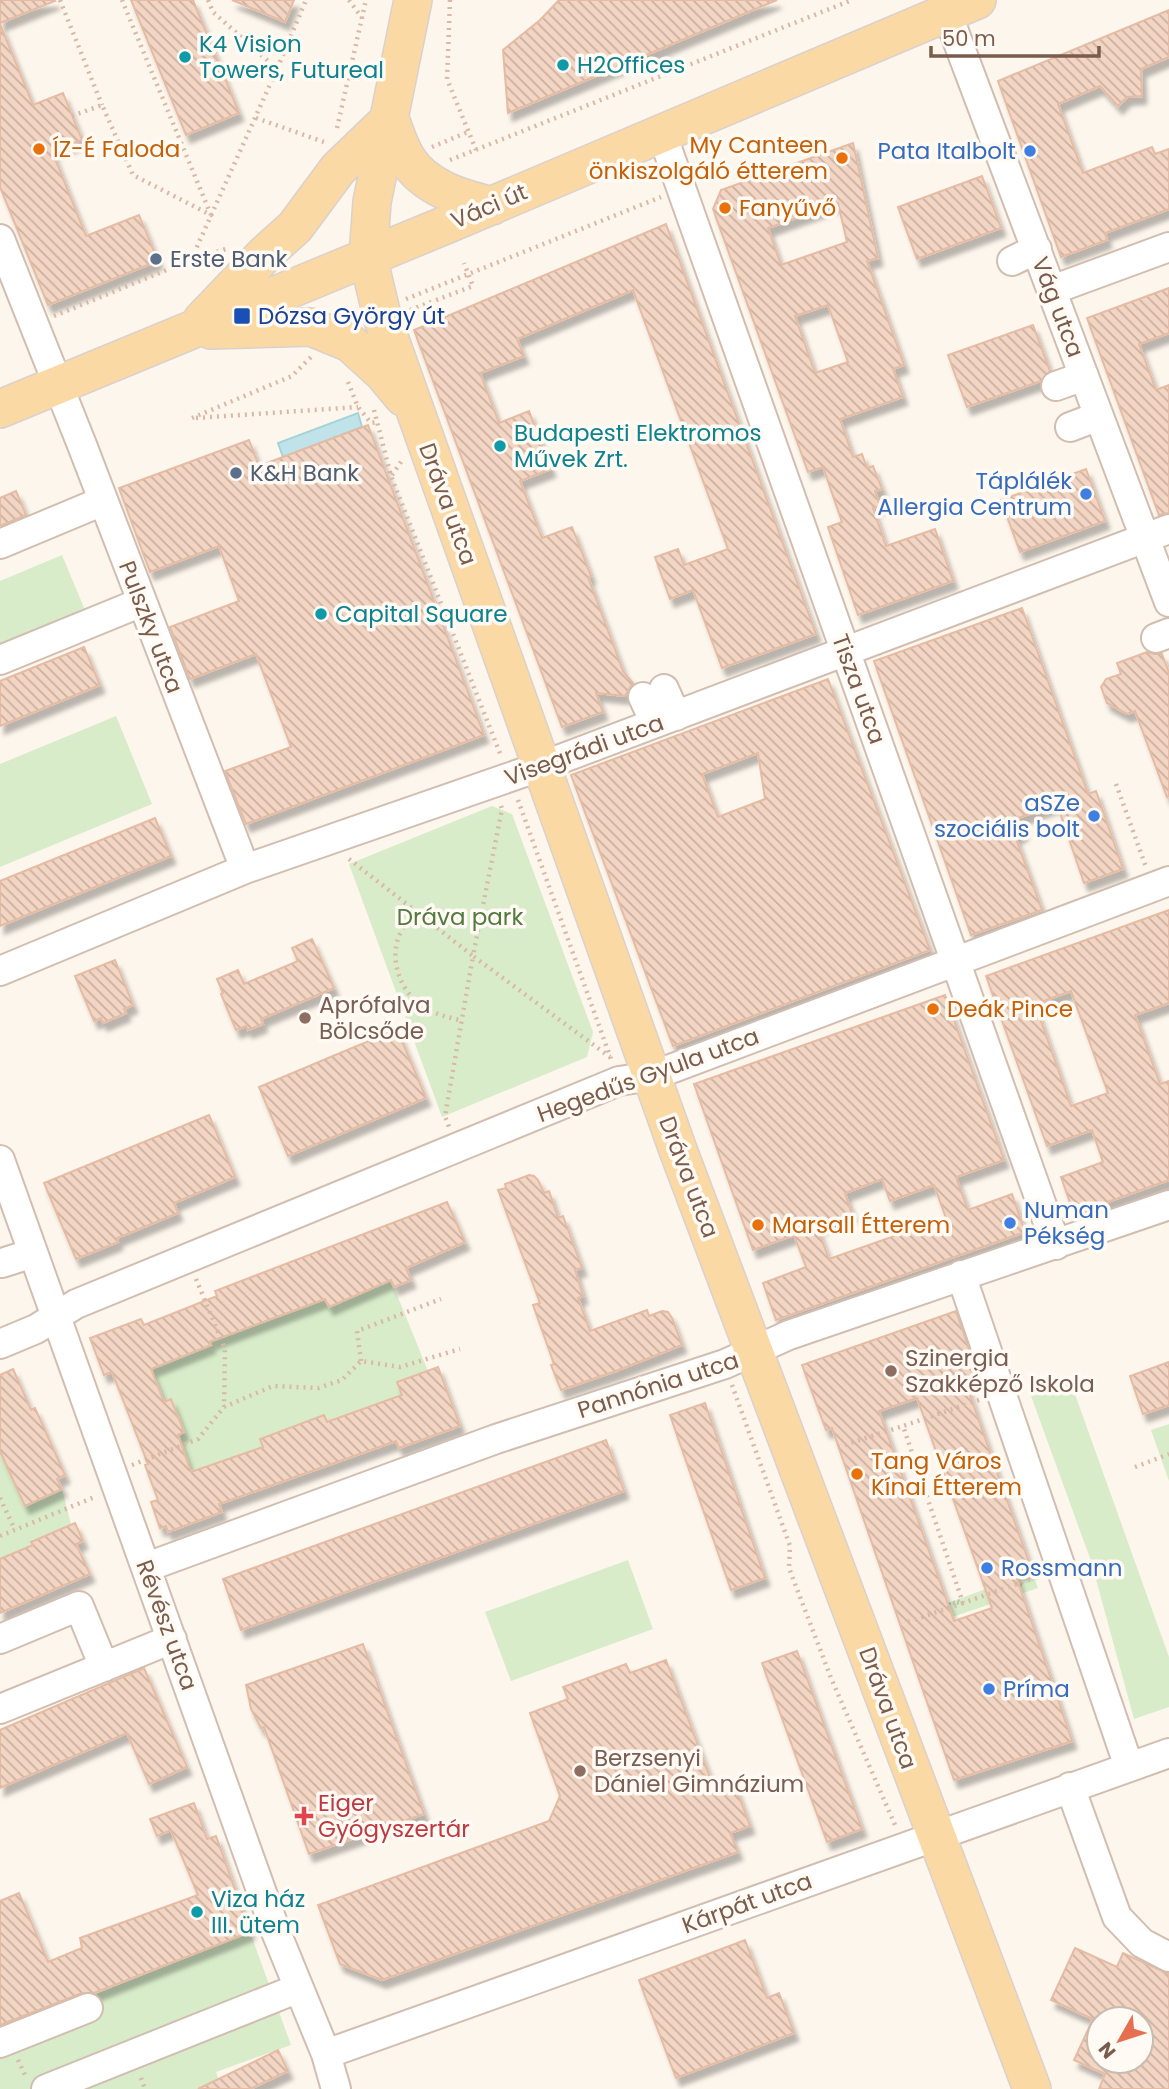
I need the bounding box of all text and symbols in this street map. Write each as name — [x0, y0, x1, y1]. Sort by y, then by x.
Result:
scale bar — [931, 14, 1099, 58]
text: 50 m — [942, 24, 996, 53]
place label: K4 Vision Towers, Futureal — [199, 28, 384, 86]
marker: K4 Vision Towers, Futureal — [177, 49, 193, 65]
place label: H2Offices — [577, 49, 685, 81]
marker: H2Offices — [555, 57, 571, 73]
place label: My Canteen önkiszolgáló étterem — [589, 129, 828, 187]
place label: ÍZ-É Faloda — [53, 133, 180, 165]
place label: Pata Italbolt — [878, 135, 1016, 167]
marker: ÍZ-É Faloda — [31, 141, 47, 157]
marker: Pata Italbolt — [1022, 143, 1038, 159]
marker: My Canteen önkiszolgáló étterem — [834, 150, 850, 166]
street label: Váci út — [446, 176, 532, 236]
place label: Fanyűvő — [739, 192, 836, 224]
marker: Fanyűvő — [717, 200, 733, 216]
place label: Erste Bank — [170, 243, 288, 275]
marker: Erste Bank — [148, 251, 164, 267]
street label: Vág utca — [1024, 252, 1092, 362]
place label: Dózsa György út — [258, 300, 445, 332]
marker: Dózsa György út — [232, 306, 252, 326]
place label: Budapesti Elektromos Művek Zrt. — [514, 417, 762, 475]
marker: Budapesti Elektromos Művek Zrt. — [492, 438, 508, 454]
street label: Dráva utca — [411, 439, 485, 569]
place label: K&H Bank — [250, 457, 359, 489]
marker: K&H Bank — [228, 465, 244, 481]
place label: Táplálék Allergia Centrum — [877, 465, 1072, 523]
marker: Táplálék Allergia Centrum — [1078, 486, 1094, 502]
street label: Pulszky utca — [111, 556, 191, 698]
place label: Capital Square — [335, 598, 507, 630]
marker: Capital Square — [313, 606, 329, 622]
street label: Tisza utca — [824, 630, 894, 748]
street label: Visegrádi utca — [500, 706, 668, 794]
place label: aSZe szociális bolt — [934, 787, 1080, 845]
marker: aSZe szociális bolt — [1086, 808, 1102, 824]
park label: Dráva park — [397, 901, 523, 933]
place label: Aprófalva Bölcsőde — [319, 989, 431, 1047]
place label: Deák Pince — [947, 993, 1073, 1025]
marker: Deák Pince — [925, 1001, 941, 1017]
marker: Aprófalva Bölcsőde — [297, 1010, 313, 1026]
street label: Hegedűs Gyula utca — [533, 1020, 763, 1130]
street label: Dráva utca — [651, 1112, 727, 1242]
place label: Numan Pékség — [1024, 1194, 1109, 1252]
place label: Marsall Étterem — [772, 1209, 950, 1241]
marker: Numan Pékség — [1002, 1215, 1018, 1231]
marker: Marsall Étterem — [750, 1217, 766, 1233]
place label: Szinergia Szakképző Iskola — [905, 1342, 1095, 1400]
street label: Pannónia utca — [573, 1344, 743, 1426]
marker: Szinergia Szakképző Iskola — [883, 1363, 899, 1379]
place label: Tang Város Kínai Étterem — [871, 1445, 1022, 1503]
marker: Tang Város Kínai Étterem — [849, 1466, 865, 1482]
place label: Rossmann — [1001, 1552, 1122, 1584]
street label: Révész utca — [129, 1555, 205, 1695]
marker: Rossmann — [979, 1560, 995, 1576]
street label: Dráva utca — [851, 1643, 925, 1773]
place label: Príma — [1003, 1673, 1070, 1705]
marker: Príma — [981, 1681, 997, 1697]
place label: Berzsenyi Dániel Gimnázium — [594, 1742, 804, 1800]
marker: Berzsenyi Dániel Gimnázium — [572, 1763, 588, 1779]
place label: Eiger Gyógyszertár — [318, 1787, 470, 1845]
marker: Eiger Gyógyszertár — [296, 1808, 312, 1824]
street label: Kárpát utca — [678, 1865, 816, 1941]
place label: Viza ház III. ütem — [211, 1883, 305, 1941]
marker: Viza ház III. ütem — [189, 1904, 205, 1920]
north arrow — [1085, 2005, 1155, 2075]
text: N — [1092, 2036, 1122, 2064]

